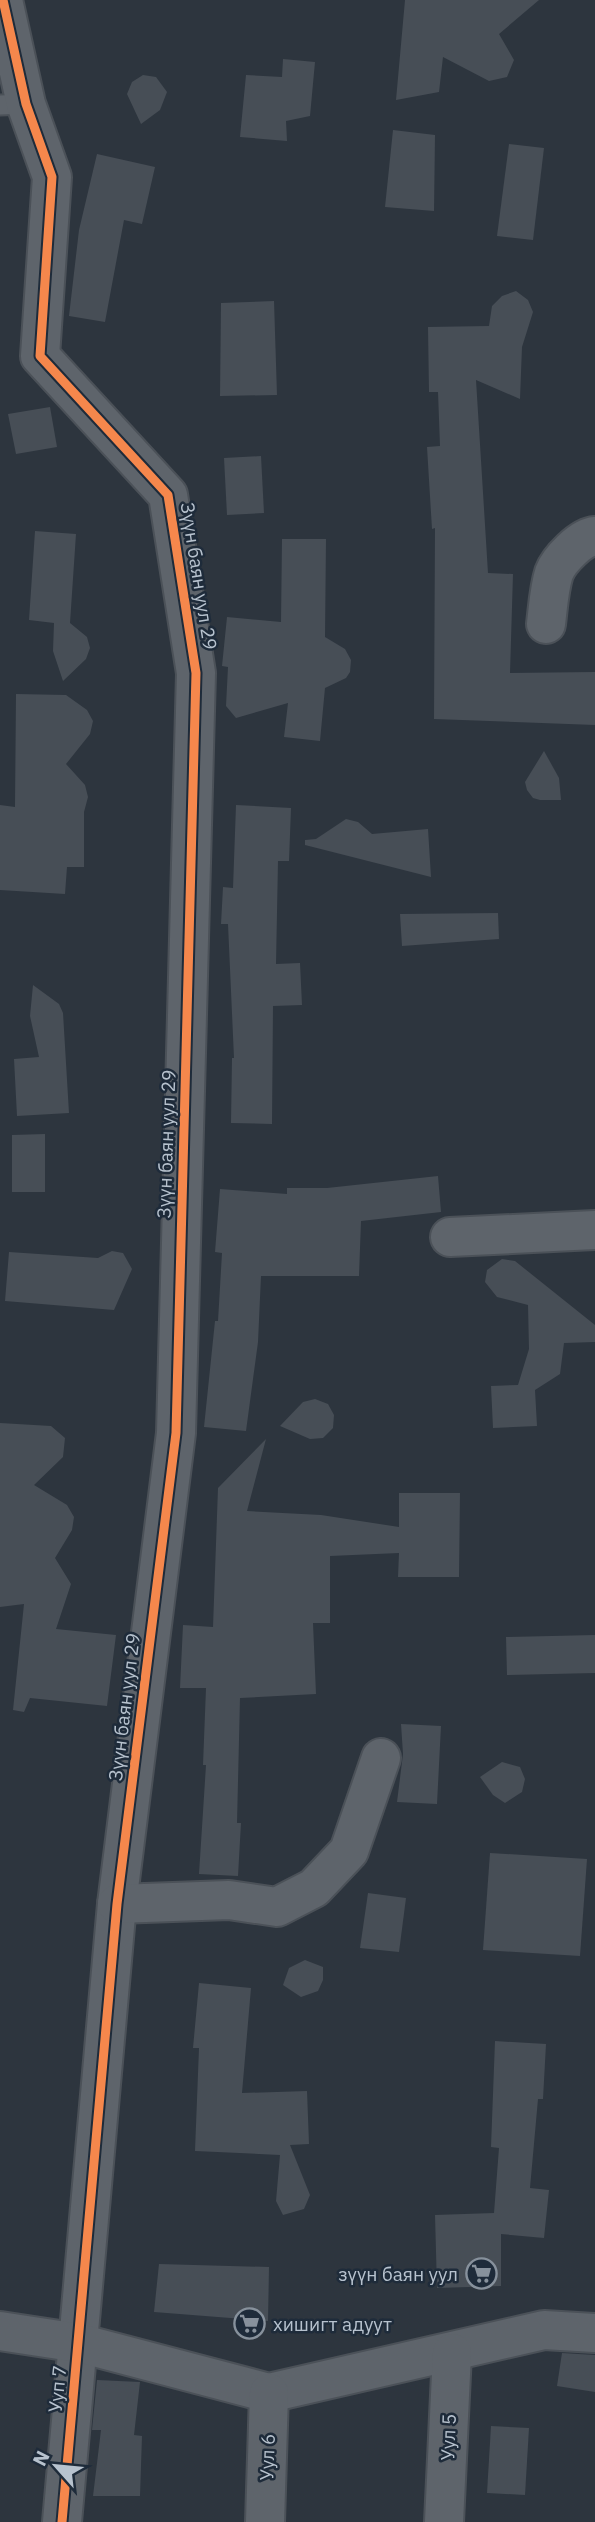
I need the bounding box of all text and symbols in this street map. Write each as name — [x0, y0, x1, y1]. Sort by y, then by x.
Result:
street label: Зүүн баян уул 29 — [175, 501, 223, 651]
street label: Зүүн баян уул 29 — [151, 1069, 181, 1219]
street label: Зүүн баян уул 29 — [103, 1632, 145, 1782]
supermarket icon: зүүн баян уул — [464, 2257, 498, 2291]
place label: зүүн баян уул — [338, 2262, 458, 2286]
supermarket icon: хишигт адуут — [233, 2307, 267, 2341]
place label: хишигт адуут — [273, 2312, 392, 2336]
street label: Ууп 7 — [43, 2364, 71, 2414]
street label: Уул 5 — [435, 2413, 461, 2461]
north arrow — [21, 2431, 91, 2501]
street label: Уул 6 — [254, 2433, 280, 2481]
text: N — [27, 2447, 55, 2470]

